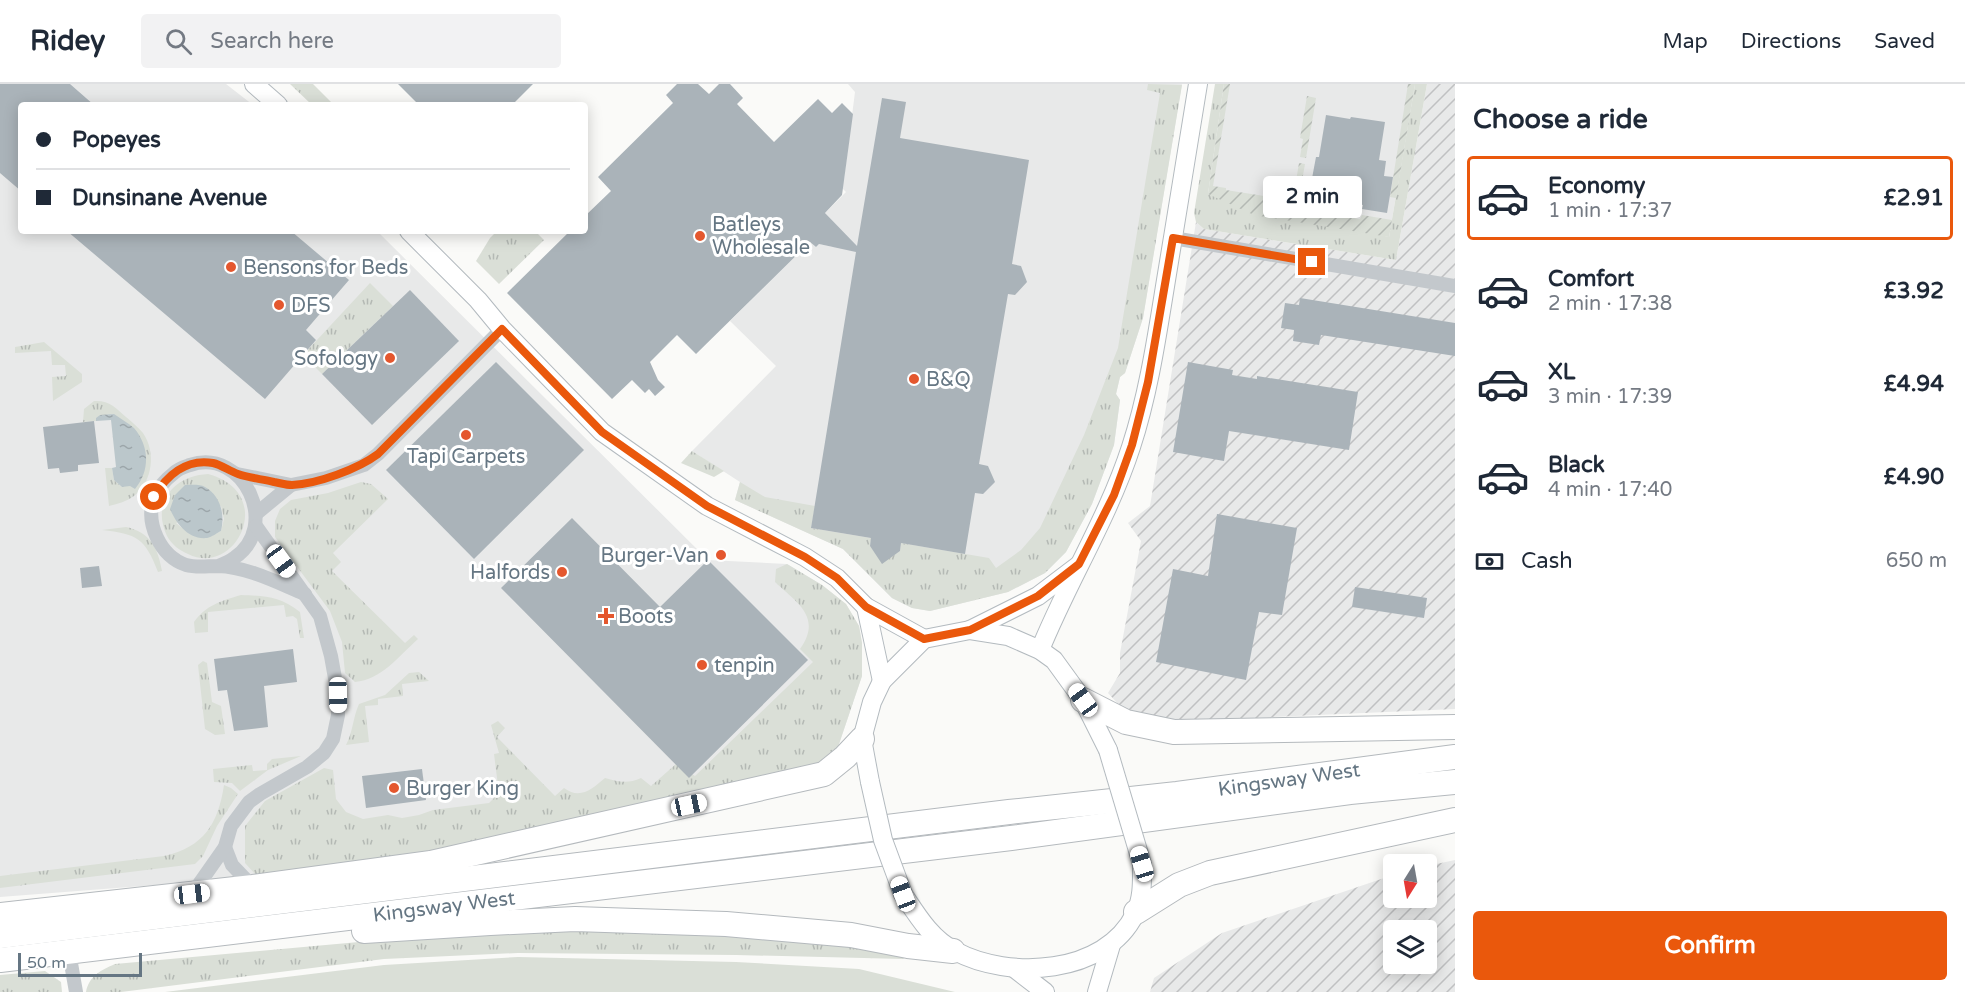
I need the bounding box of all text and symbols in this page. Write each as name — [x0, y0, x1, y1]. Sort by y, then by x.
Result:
search box — [141, 14, 561, 68]
text: Ridey — [30, 24, 105, 58]
icon: search — [162, 25, 195, 58]
text: Search here — [210, 28, 334, 54]
text: Map — [1662, 29, 1708, 54]
text: Directions — [1741, 29, 1841, 54]
text: Saved — [1874, 29, 1935, 54]
text: Choose a ride — [1473, 103, 1648, 136]
text: Popeyes — [72, 127, 161, 153]
icon: car — [1476, 171, 1530, 225]
text: Economy — [1548, 173, 1645, 199]
callout: 2 min — [1262, 175, 1362, 217]
text: Dunsinane Avenue — [72, 185, 267, 211]
text: 2 min — [1286, 185, 1339, 209]
text: £2.91 — [1884, 185, 1944, 211]
text: 1 min · 17:37 — [1548, 199, 1672, 223]
place label: Batleys Wholesale — [712, 213, 810, 260]
marker: Batleys Wholesale — [693, 229, 707, 243]
route end — [1298, 248, 1325, 275]
place label: Bensons for Beds — [243, 256, 408, 280]
marker: Bensons for Beds — [224, 260, 238, 274]
icon: car — [1476, 264, 1530, 318]
text: Comfort — [1548, 266, 1634, 292]
text: £3.92 — [1884, 278, 1944, 304]
text: 2 min · 17:38 — [1548, 292, 1672, 316]
place label: DFS — [291, 294, 331, 318]
marker: DFS — [272, 298, 286, 312]
place label: Sofology — [294, 347, 378, 371]
marker: Sofology — [383, 351, 397, 365]
icon: car — [1476, 357, 1530, 411]
text: XL — [1548, 359, 1575, 385]
place label: B&Q — [926, 368, 971, 392]
text: £4.94 — [1884, 371, 1944, 397]
marker: B&Q — [907, 372, 921, 386]
text: 3 min · 17:39 — [1548, 385, 1672, 409]
marker: Tapi Carpets — [459, 428, 473, 442]
place label: Tapi Carpets — [407, 445, 525, 469]
icon: car — [1476, 450, 1530, 504]
text: Black — [1548, 452, 1605, 478]
text: £4.90 — [1884, 464, 1944, 490]
text: 4 min · 17:40 — [1548, 478, 1672, 502]
route start — [140, 483, 167, 510]
car — [263, 541, 299, 581]
place label: Burger-Van — [600, 544, 709, 568]
icon: cash — [1473, 545, 1506, 578]
marker: Burger-Van — [714, 548, 728, 562]
text: Cash — [1521, 548, 1573, 574]
text: 650 m — [1886, 549, 1947, 573]
place label: Halfords — [470, 561, 550, 585]
marker: Halfords — [555, 565, 569, 579]
place label: Boots — [618, 605, 673, 629]
marker: Boots — [599, 609, 613, 623]
place label: tenpin — [714, 654, 775, 678]
marker: tenpin — [695, 658, 709, 672]
car — [329, 677, 347, 713]
car — [1065, 680, 1101, 720]
street label: Kingsway West — [1217, 758, 1362, 802]
place label: Burger King — [406, 777, 519, 801]
marker: Burger King — [387, 781, 401, 795]
car — [670, 792, 708, 818]
car — [1128, 844, 1156, 884]
north arrow — [1383, 854, 1437, 908]
map controls — [1383, 854, 1437, 974]
car — [888, 874, 918, 914]
car — [173, 883, 211, 905]
street label: Kingsway West — [372, 886, 517, 928]
button: Confirm — [1473, 911, 1947, 980]
button: layers — [1383, 920, 1437, 974]
scale bar — [18, 950, 142, 978]
text: 50 m — [27, 953, 66, 973]

